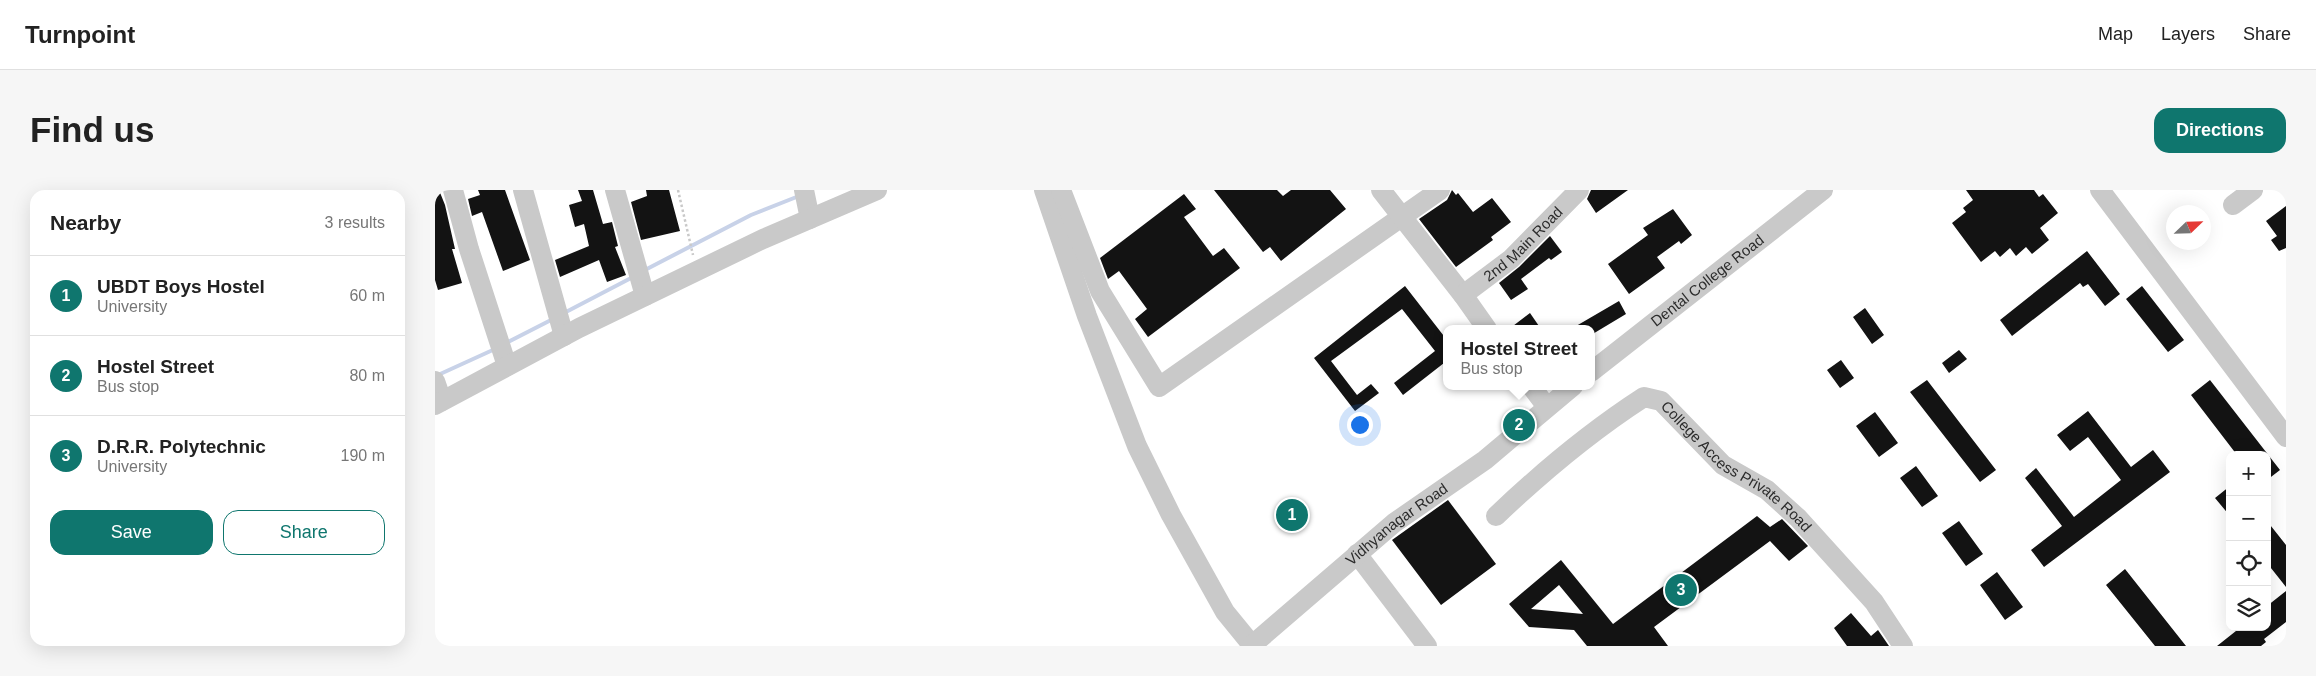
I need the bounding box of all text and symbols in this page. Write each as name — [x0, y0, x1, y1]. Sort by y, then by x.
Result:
text: Turnpoint — [25, 21, 135, 48]
text: Map — [2098, 24, 2133, 44]
text: Layers — [2161, 24, 2215, 44]
text: Share — [2243, 24, 2291, 44]
button: Directions — [2154, 108, 2286, 153]
text: Find us — [30, 110, 154, 149]
street label: 2nd Main Road — [1480, 203, 1566, 285]
north arrow — [2166, 205, 2211, 250]
text: Nearby — [50, 211, 121, 234]
text: 3 results — [325, 214, 385, 231]
street label: Dental College Road — [1647, 231, 1767, 330]
text: UBDT Boys Hostel — [97, 276, 265, 297]
text: 1 — [62, 287, 70, 304]
text: 60 m — [349, 287, 385, 304]
text: University — [97, 298, 167, 315]
popup — [1443, 325, 1595, 390]
text: Hostel Street — [1460, 338, 1578, 359]
text: Hostel Street — [97, 356, 214, 377]
text: Bus stop — [1460, 360, 1523, 377]
text: 2 — [62, 367, 70, 384]
text: 80 m — [349, 367, 385, 384]
text: Bus stop — [97, 378, 159, 395]
street label: College Access Private Road — [1658, 397, 1815, 535]
pin: 2 — [1503, 406, 1535, 444]
your location — [1347, 412, 1373, 438]
text: D.R.R. Polytechnic — [97, 436, 266, 457]
text: 3 — [62, 447, 70, 464]
text: 190 m — [341, 447, 385, 464]
map controls — [2226, 451, 2271, 631]
button: + — [2226, 451, 2271, 496]
text: University — [97, 458, 167, 475]
street label: Vidhyanagar Road — [1342, 480, 1451, 569]
pin: 1 — [1276, 496, 1308, 534]
button: − — [2226, 496, 2271, 541]
button: Save — [50, 510, 213, 555]
button: Share — [223, 510, 385, 555]
button: locate — [2226, 541, 2271, 586]
pin: 3 — [1665, 571, 1697, 609]
button: layers — [2226, 586, 2271, 631]

